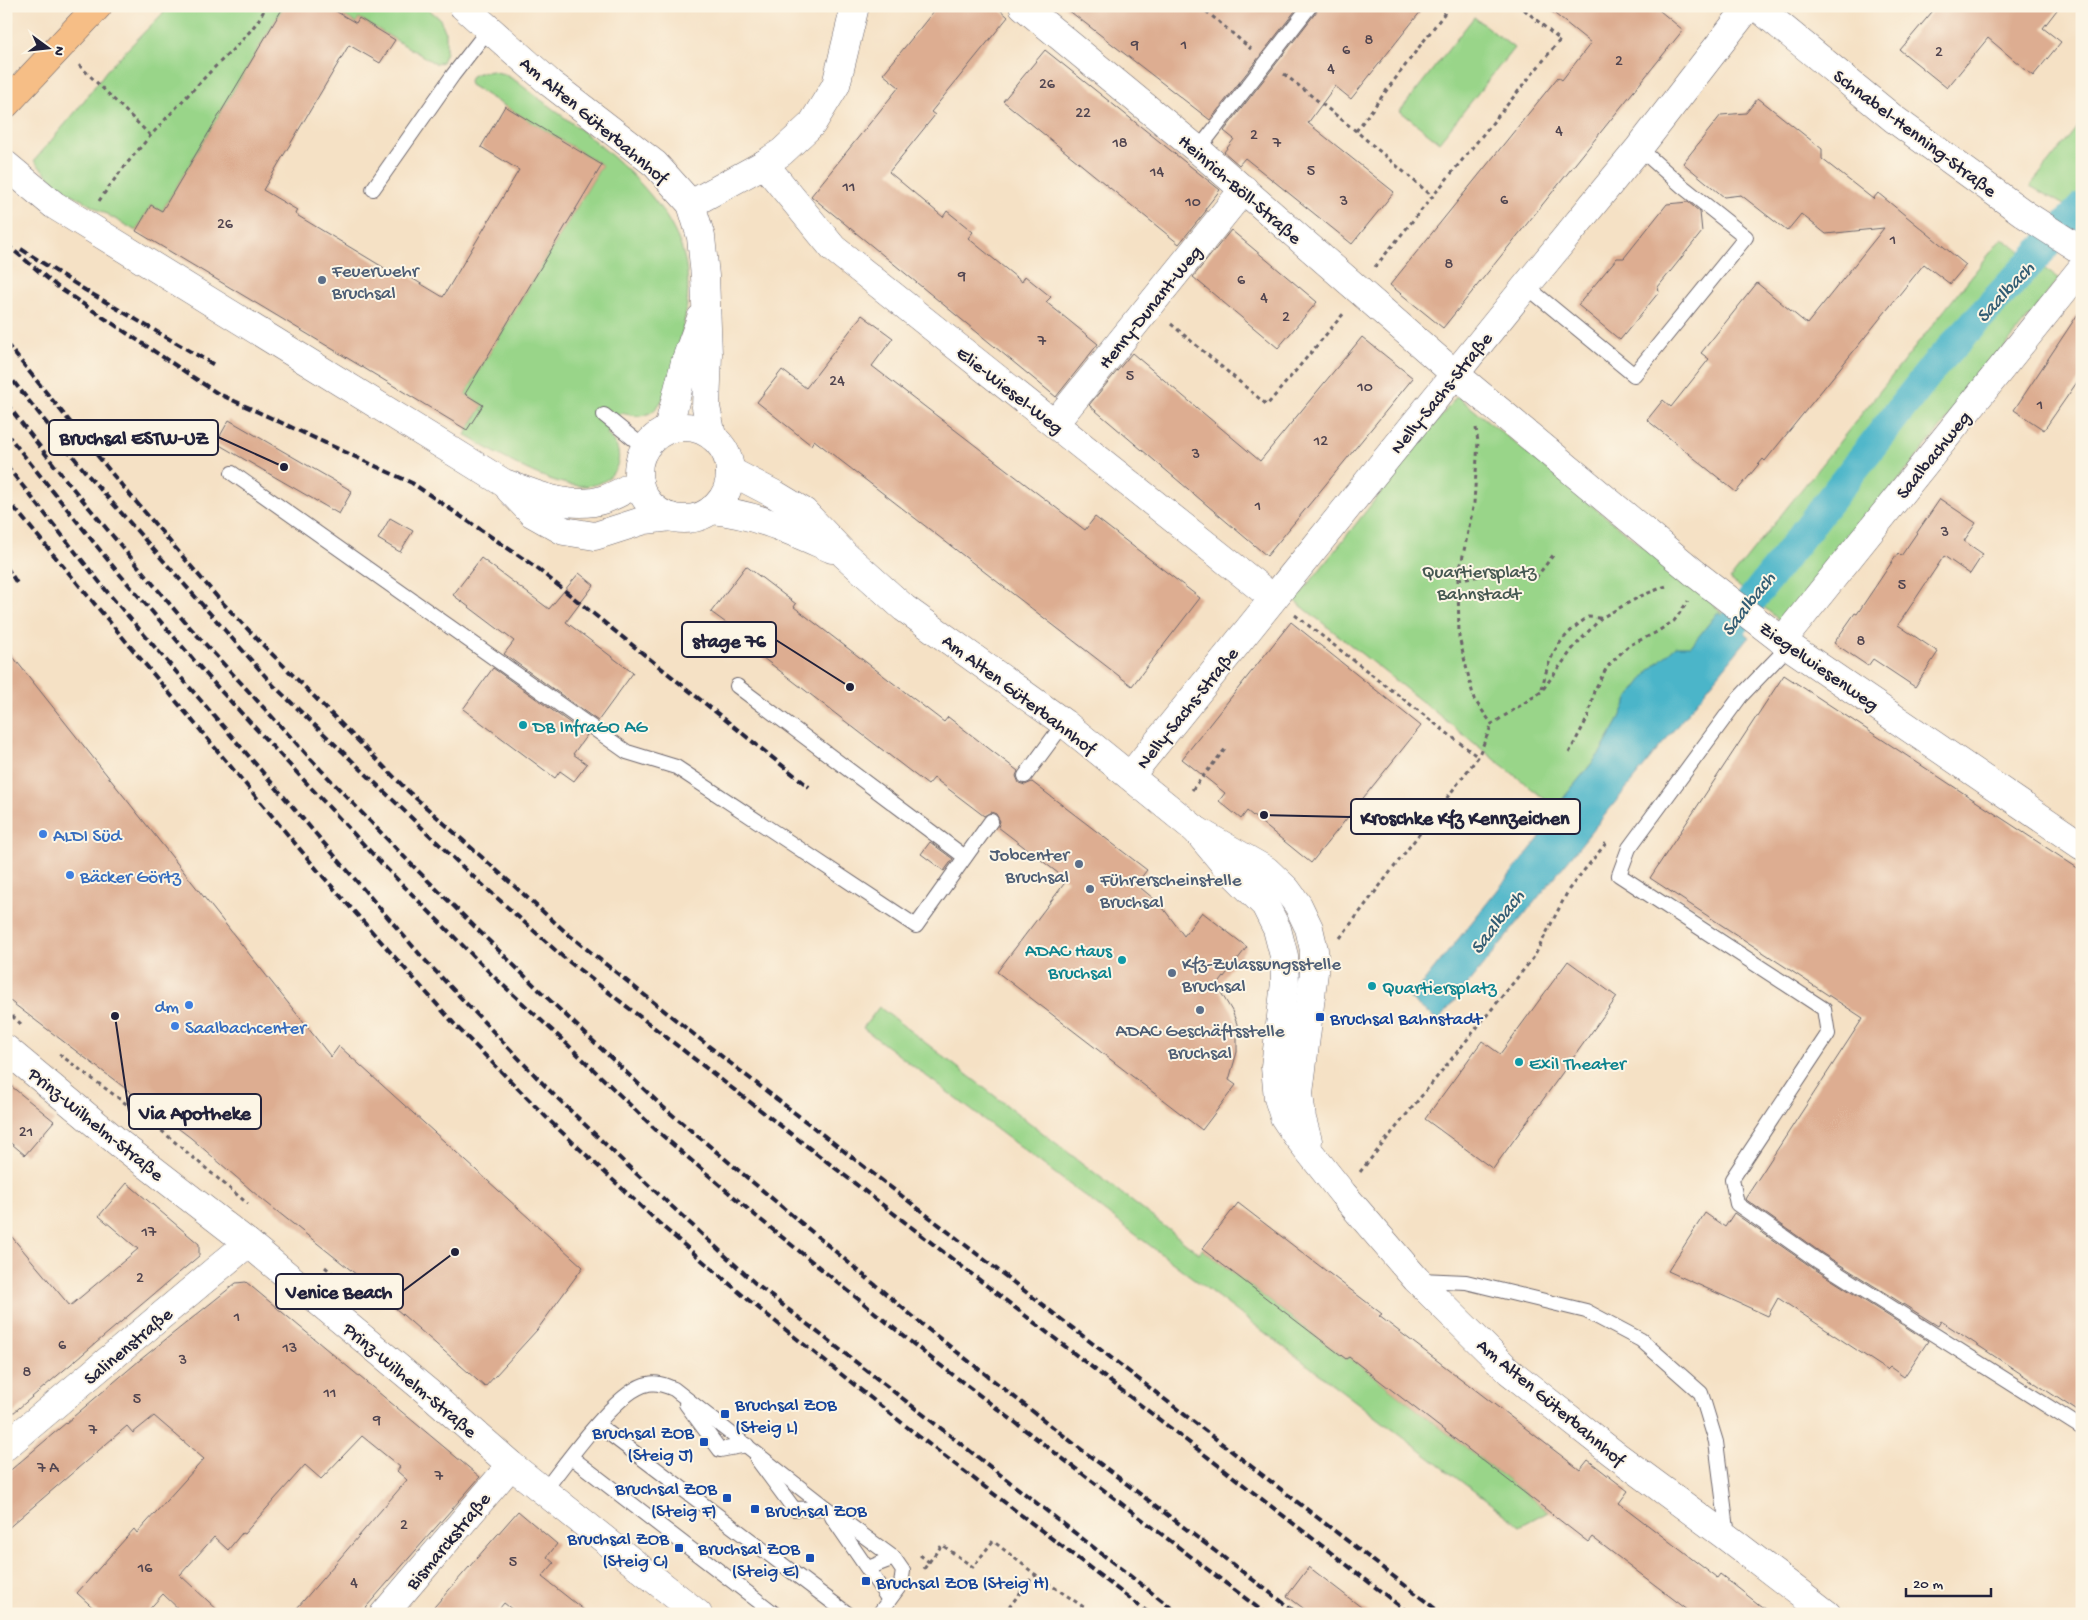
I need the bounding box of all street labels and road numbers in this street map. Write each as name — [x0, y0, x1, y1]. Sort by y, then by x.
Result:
street label: Am Alten Güterbahnhof — [514, 53, 673, 192]
street label: Schnabel-Henning-Straße — [1828, 66, 2000, 204]
street label: Heinrich-Böll-Straße — [1172, 131, 1305, 251]
street label: Henry-Dunant-Weg — [1095, 242, 1209, 375]
street label: Nelly-Sachs-Straße — [1387, 329, 1499, 460]
street label: Elie-Wiesel-Weg — [951, 343, 1067, 441]
street label: Saalbachweg — [1892, 407, 1977, 505]
street label: Ziegelwiesenweg — [1754, 618, 1882, 718]
street label: Am Alten Güterbahnhof — [936, 630, 1101, 762]
street label: Nelly-Sachs-Straße — [1133, 644, 1245, 775]
street label: Prinz-Wilhelm-Straße — [21, 1063, 167, 1188]
street label: Salinenstraße — [80, 1304, 178, 1391]
street label: Prinz-Wilhelm-Straße — [336, 1318, 481, 1445]
street label: Am Alten Güterbahnhof — [1471, 1335, 1630, 1474]
street label: Bismarckstraße — [402, 1489, 497, 1596]

